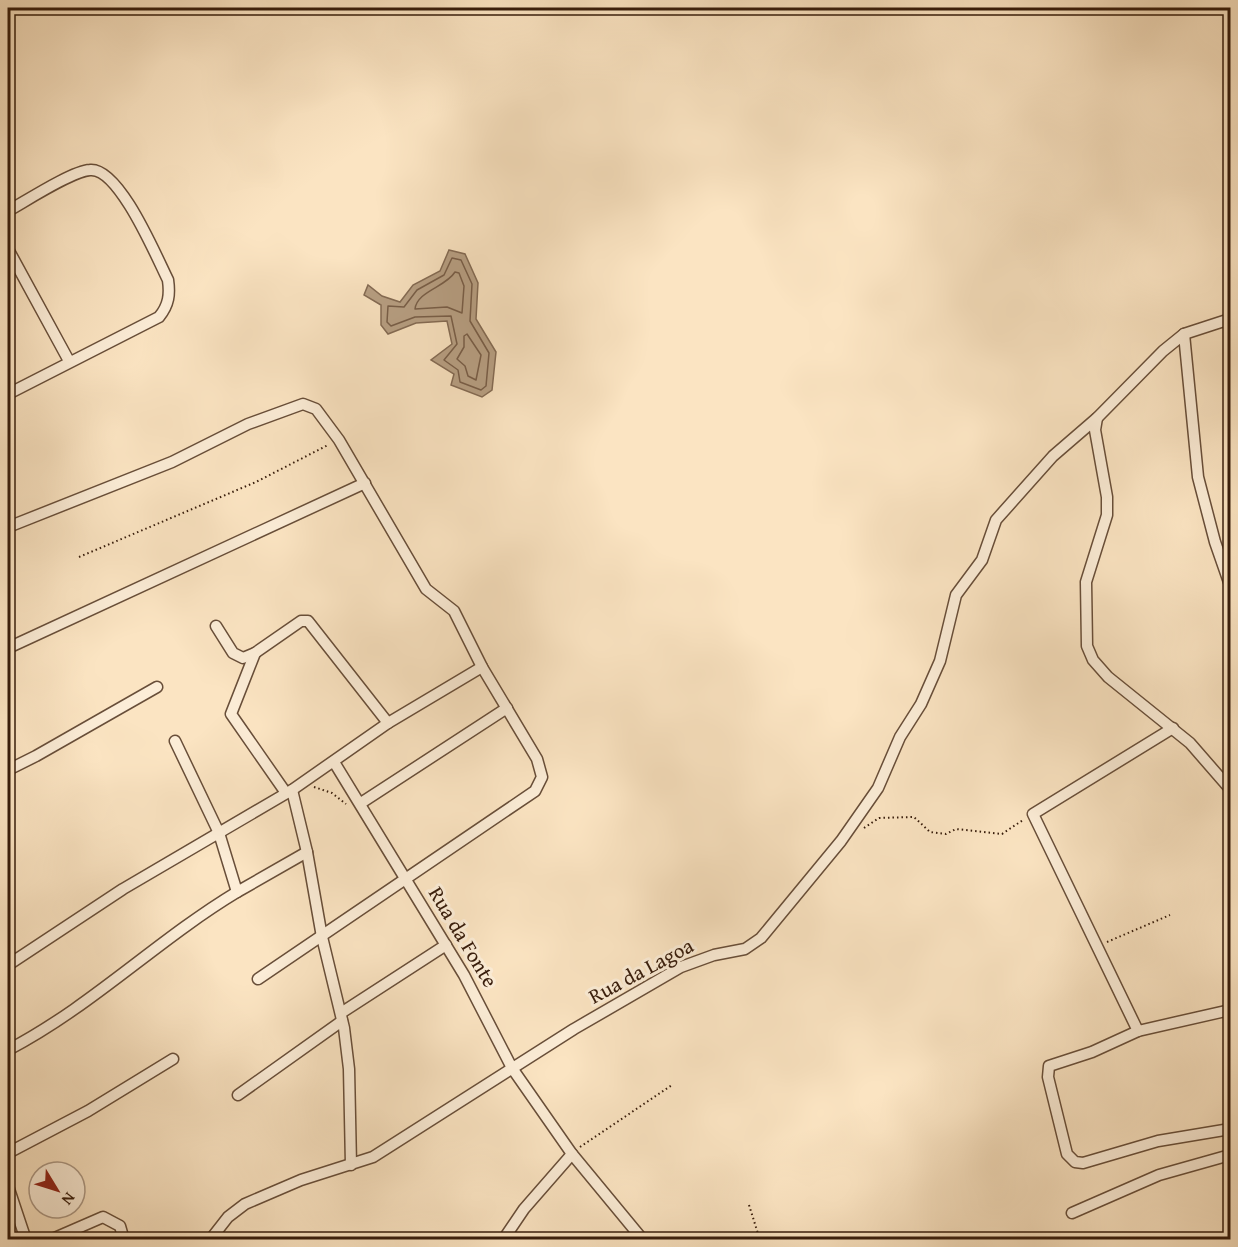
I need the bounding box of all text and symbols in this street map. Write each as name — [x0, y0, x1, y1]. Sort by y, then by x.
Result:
street label: Rua da Fonte — [421, 880, 506, 993]
street label: Rua da Lagoa — [583, 930, 699, 1011]
north arrow — [27, 1160, 87, 1220]
text: N — [56, 1188, 82, 1211]

